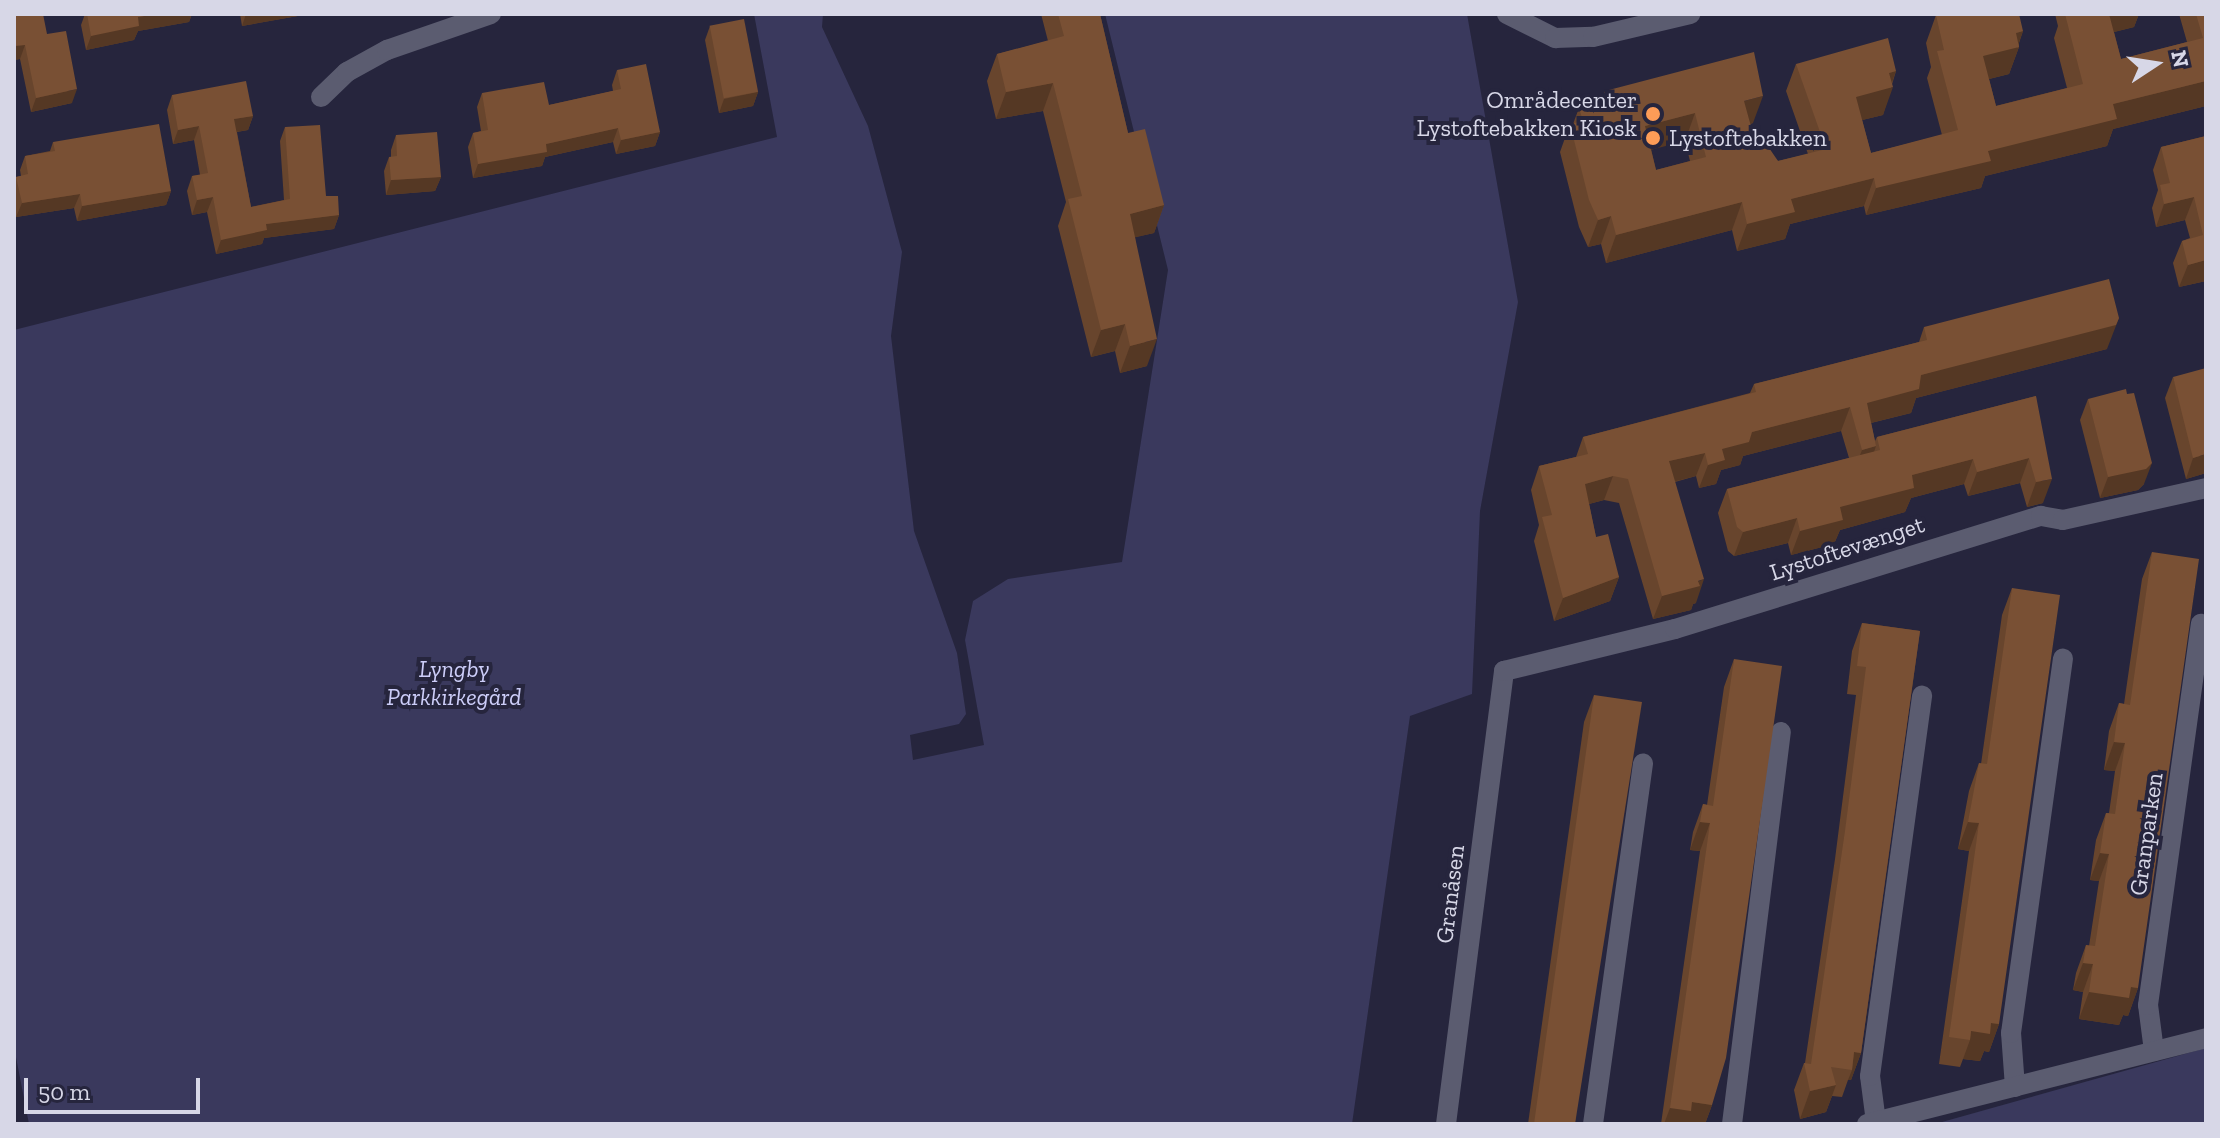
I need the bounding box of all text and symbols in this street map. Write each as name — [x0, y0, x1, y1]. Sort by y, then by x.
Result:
north arrow — [2116, 24, 2196, 104]
text: N — [2165, 48, 2195, 70]
place label: Områdecenter Lystoftebakken Kiosk — [1416, 86, 1637, 142]
marker: Områdecenter Lystoftebakken Kiosk — [1644, 105, 1662, 123]
place label: Lystoftebakken — [1669, 124, 1827, 152]
marker: Lystoftebakken — [1644, 129, 1662, 147]
street label: Lystoftevænget — [1766, 509, 1928, 587]
park label: Lyngby Parkkirkegård — [387, 655, 521, 711]
street label: Granparken — [2123, 771, 2169, 897]
street label: Granåsen — [1430, 843, 1470, 945]
scale bar — [28, 1062, 204, 1112]
text: 50 m — [38, 1077, 90, 1106]

